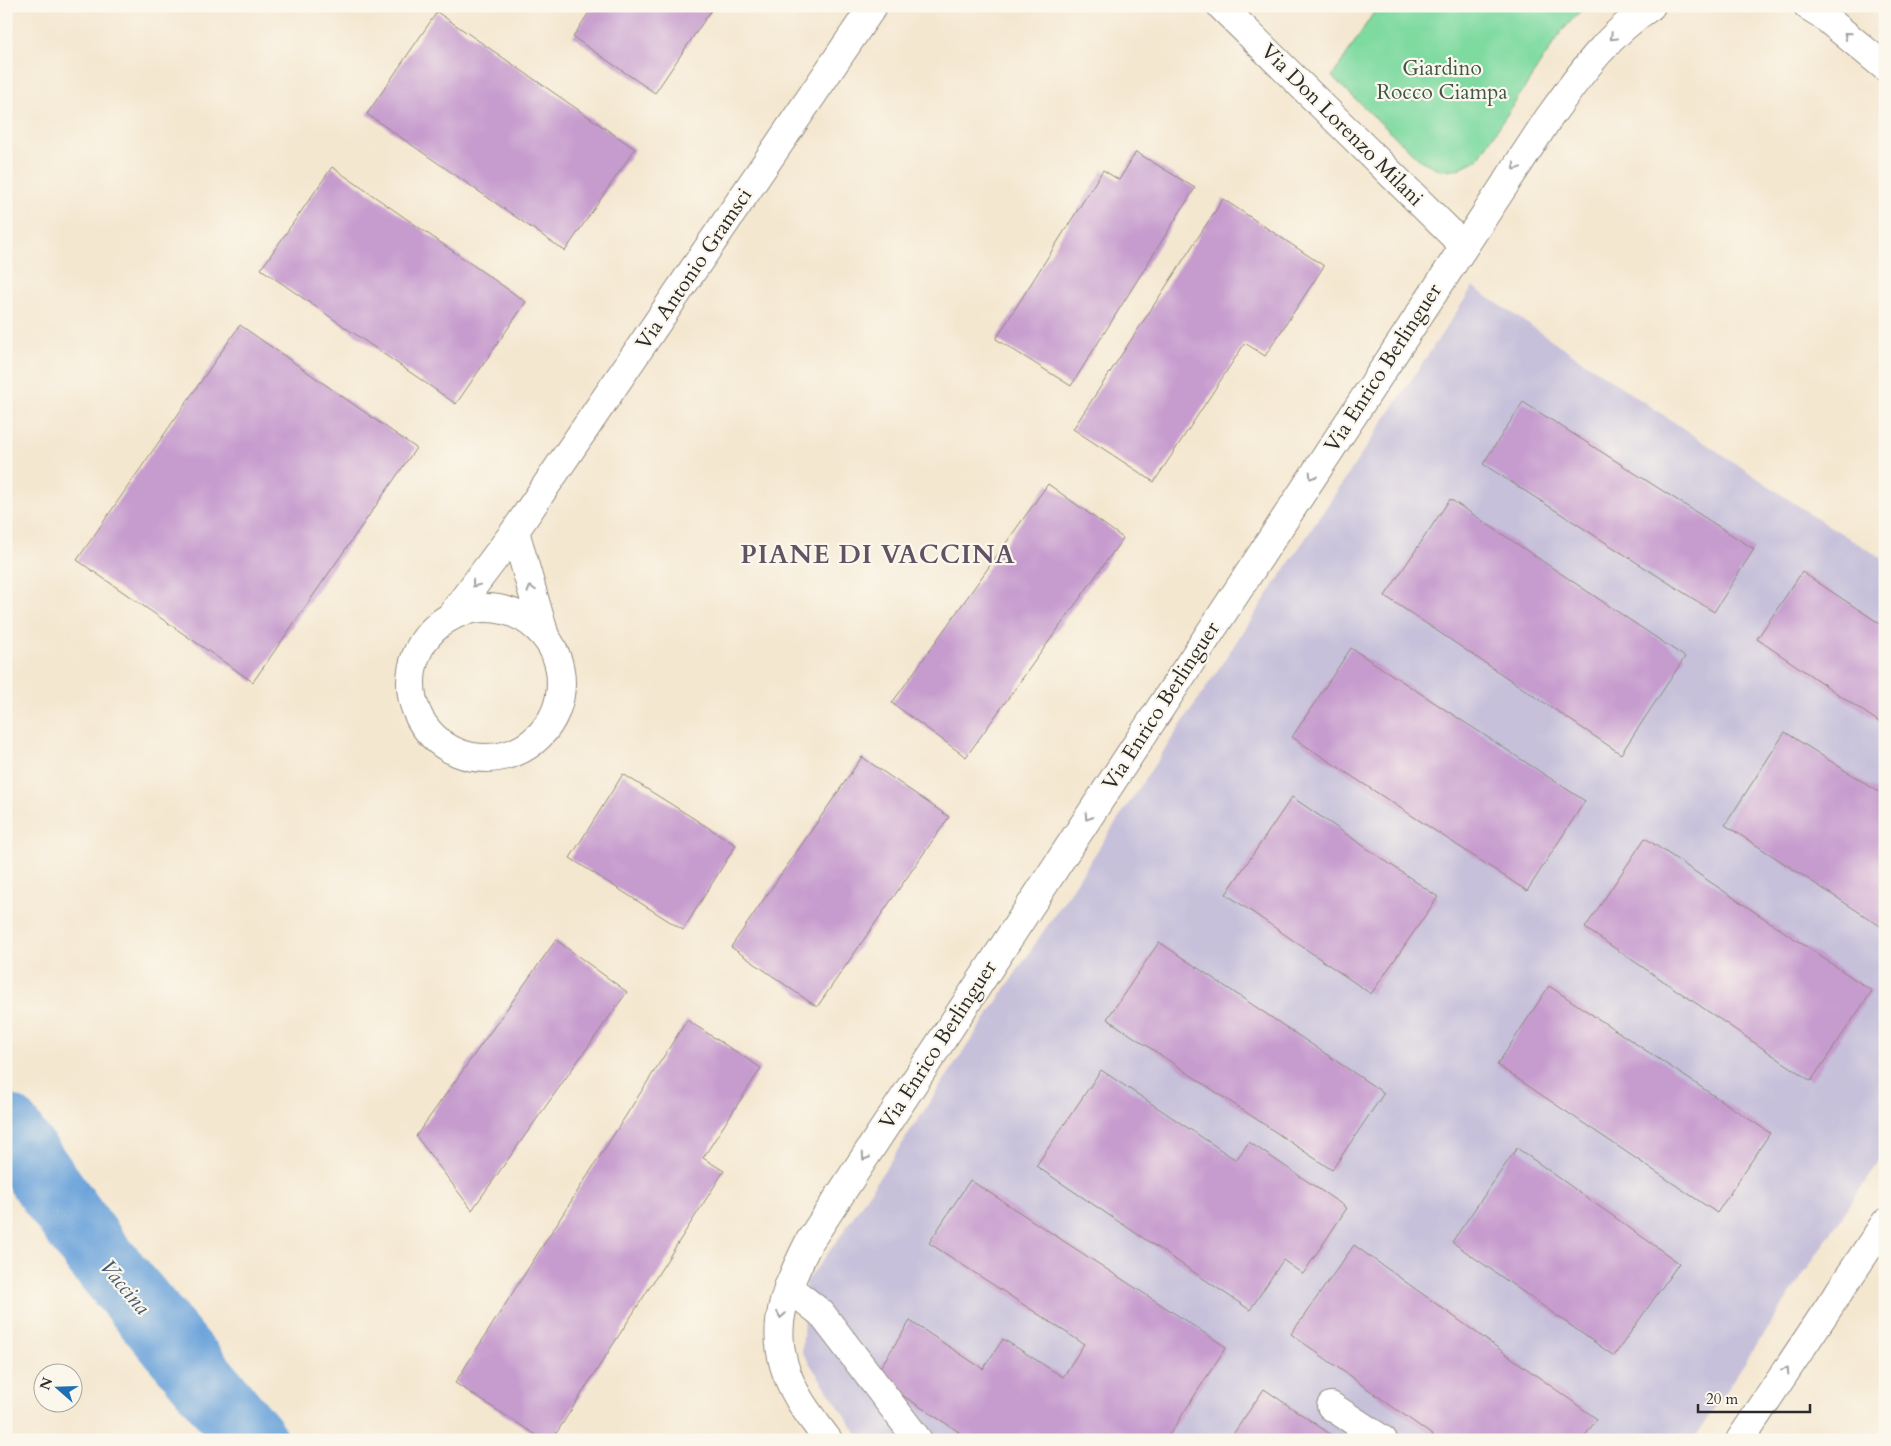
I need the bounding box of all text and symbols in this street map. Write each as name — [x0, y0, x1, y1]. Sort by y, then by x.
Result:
one-way arrow — [1610, 31, 1619, 40]
one-way arrow — [1844, 33, 1853, 41]
street label: Via Don Lorenzo Milani — [1254, 37, 1430, 213]
park label: Giardino Rocco Ciampa — [1376, 54, 1508, 107]
one-way arrow — [1513, 161, 1522, 170]
street label: Via Antonio Gramsci — [629, 182, 759, 356]
street label: Via Enrico Berlinguer — [1317, 278, 1449, 458]
one-way arrow — [1309, 470, 1318, 480]
district label: PIANE DI VACCINA — [740, 537, 1016, 572]
one-way arrow — [472, 578, 481, 588]
one-way arrow — [527, 585, 537, 593]
street label: Via Enrico Berlinguer — [1095, 616, 1227, 796]
one-way arrow — [1085, 811, 1095, 820]
street label: Via Enrico Berlinguer — [872, 955, 1004, 1135]
one-way arrow — [862, 1152, 871, 1161]
water label: Vaccina — [93, 1253, 157, 1321]
one-way arrow — [776, 1310, 787, 1319]
north arrow — [32, 1364, 82, 1414]
one-way arrow — [1780, 1366, 1790, 1375]
text: N — [35, 1375, 57, 1393]
scale bar — [1698, 1381, 1811, 1413]
text: 20 m — [1706, 1389, 1738, 1409]

